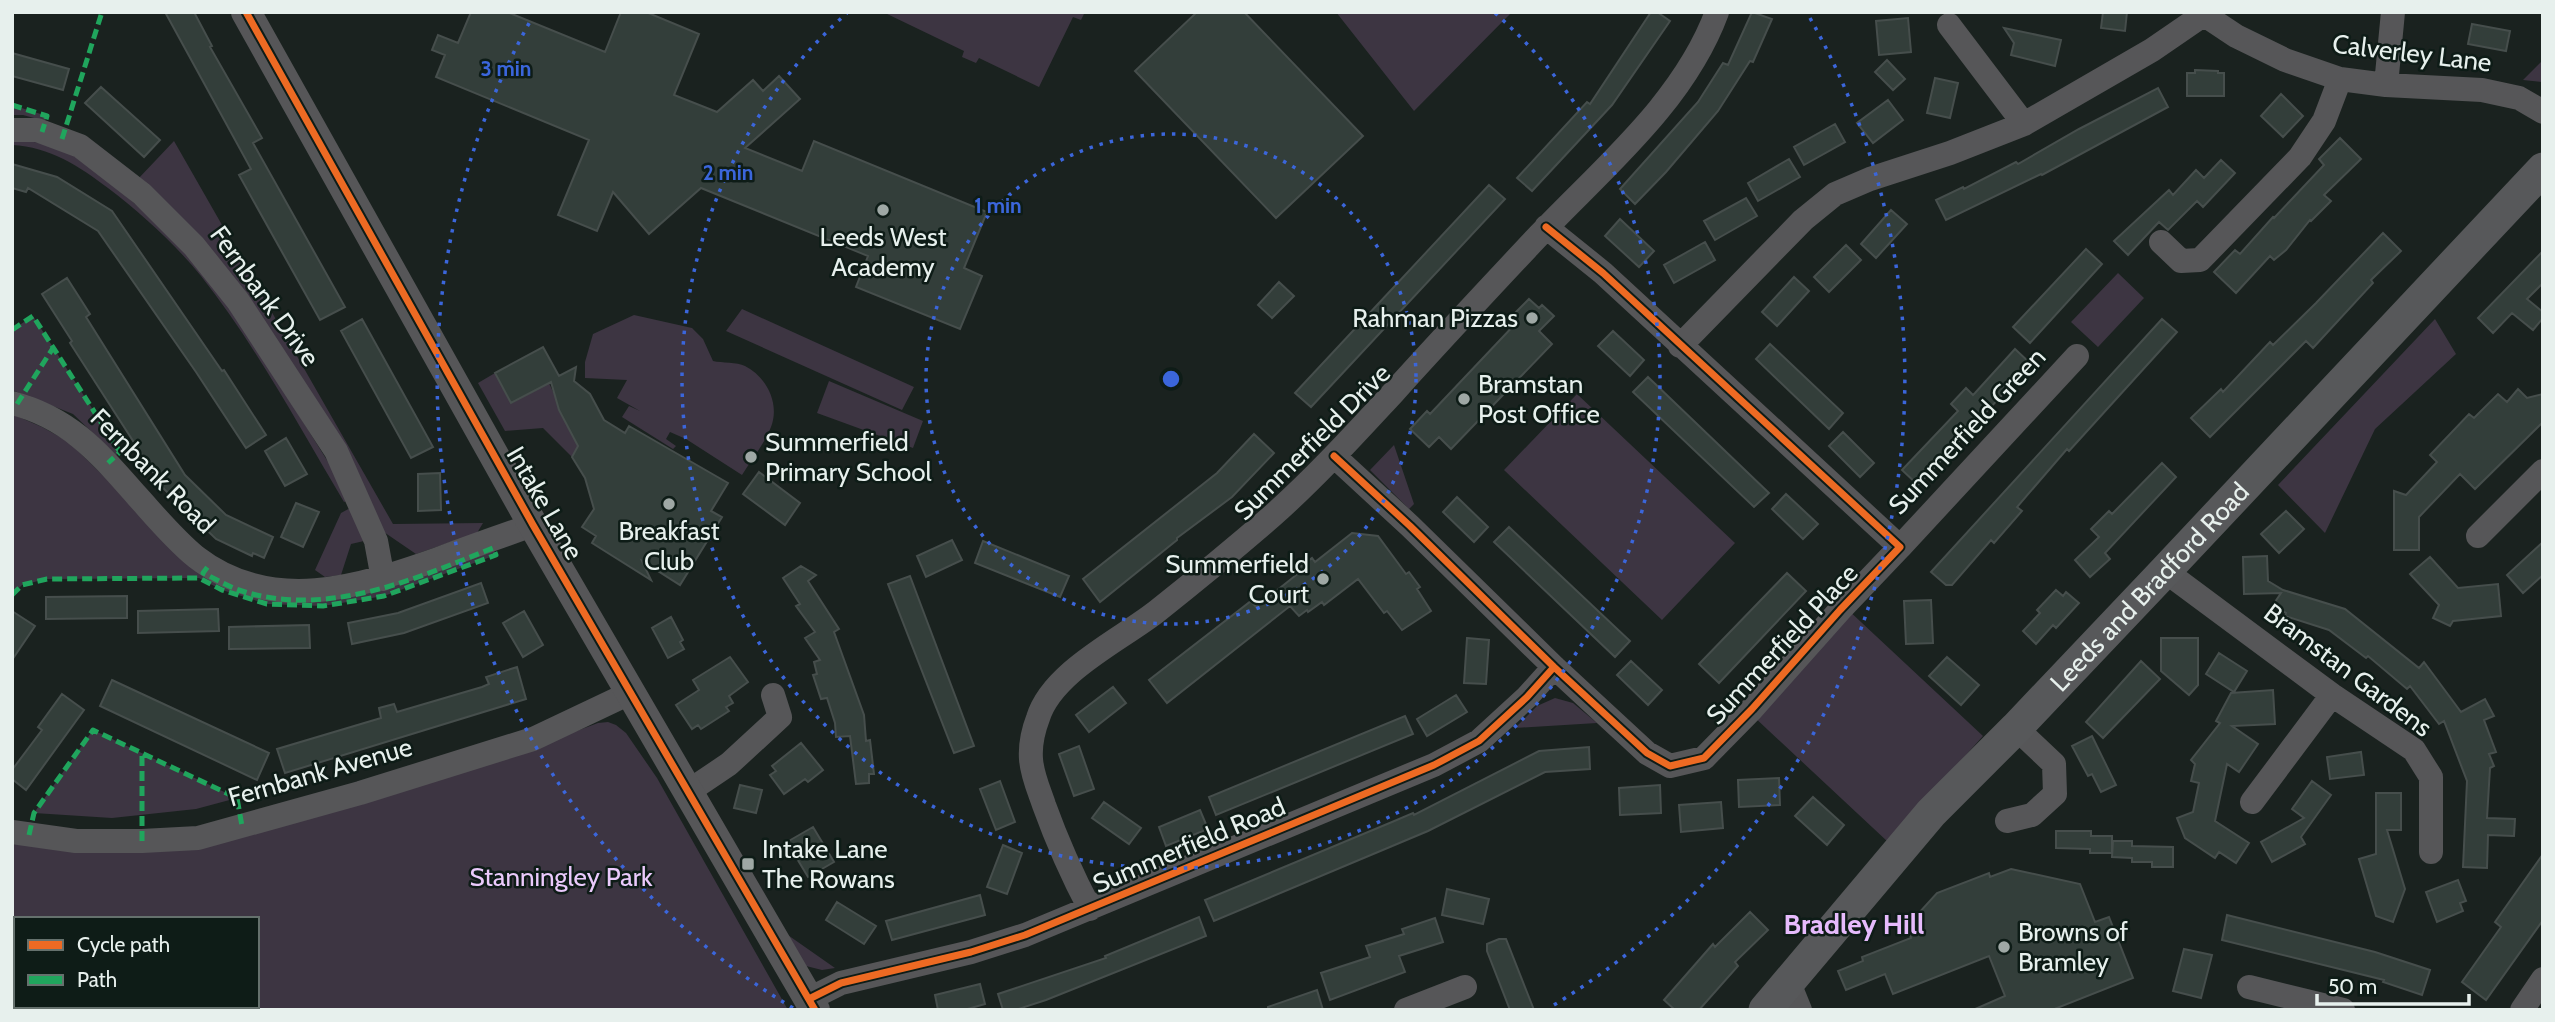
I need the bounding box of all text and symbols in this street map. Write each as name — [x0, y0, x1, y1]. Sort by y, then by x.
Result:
street label: Calverley Lane — [2331, 27, 2493, 79]
text: 3 min — [481, 56, 531, 81]
text: 2 min — [703, 160, 753, 185]
text: 1 min — [974, 193, 1022, 218]
marker: Leeds West Academy — [875, 202, 891, 218]
street label: Fernbank Drive — [203, 220, 327, 372]
place label: Leeds West Academy — [820, 221, 947, 283]
place label: Rahman Pizzas — [1352, 302, 1518, 334]
marker: Rahman Pizzas — [1524, 310, 1540, 326]
street label: Summerfield Green — [1882, 341, 2052, 521]
street label: Summerfield Drive — [1227, 357, 1397, 527]
centre of rings — [1159, 367, 1183, 391]
place label: Bramstan Post Office — [1478, 368, 1600, 430]
marker: Bramstan Post Office — [1456, 391, 1472, 407]
street label: Fernbank Road — [84, 402, 222, 540]
place label: Summerfield Primary School — [765, 426, 932, 488]
street label: Intake Lane — [500, 441, 590, 565]
marker: Summerfield Primary School — [743, 449, 759, 465]
street label: Leeds and Bradford Road — [2043, 476, 2256, 698]
marker: Breakfast Club — [661, 496, 677, 512]
place label: Breakfast Club — [618, 515, 720, 577]
place label: Summerfield Court — [1165, 548, 1309, 610]
street label: Summerfield Place — [1699, 557, 1865, 731]
marker: Summerfield Court — [1315, 571, 1331, 587]
street label: Bramstan Gardens — [2258, 596, 2438, 744]
street label: Fernbank Avenue — [224, 730, 416, 814]
street label: Summerfield Road — [1088, 790, 1290, 900]
place label: Intake Lane The Rowans — [762, 833, 895, 895]
marker: Intake Lane The Rowans — [740, 856, 756, 872]
park label: Stanningley Park — [469, 861, 653, 893]
district label: Bradley Hill — [1784, 907, 1924, 941]
place label: Browns of Bramley — [2018, 916, 2129, 978]
legend — [14, 917, 259, 1008]
text: Cycle path — [77, 932, 170, 957]
marker: Browns of Bramley — [1996, 939, 2012, 955]
scale bar — [2317, 962, 2469, 1006]
text: Path — [77, 967, 117, 992]
text: 50 m — [2328, 974, 2377, 999]

